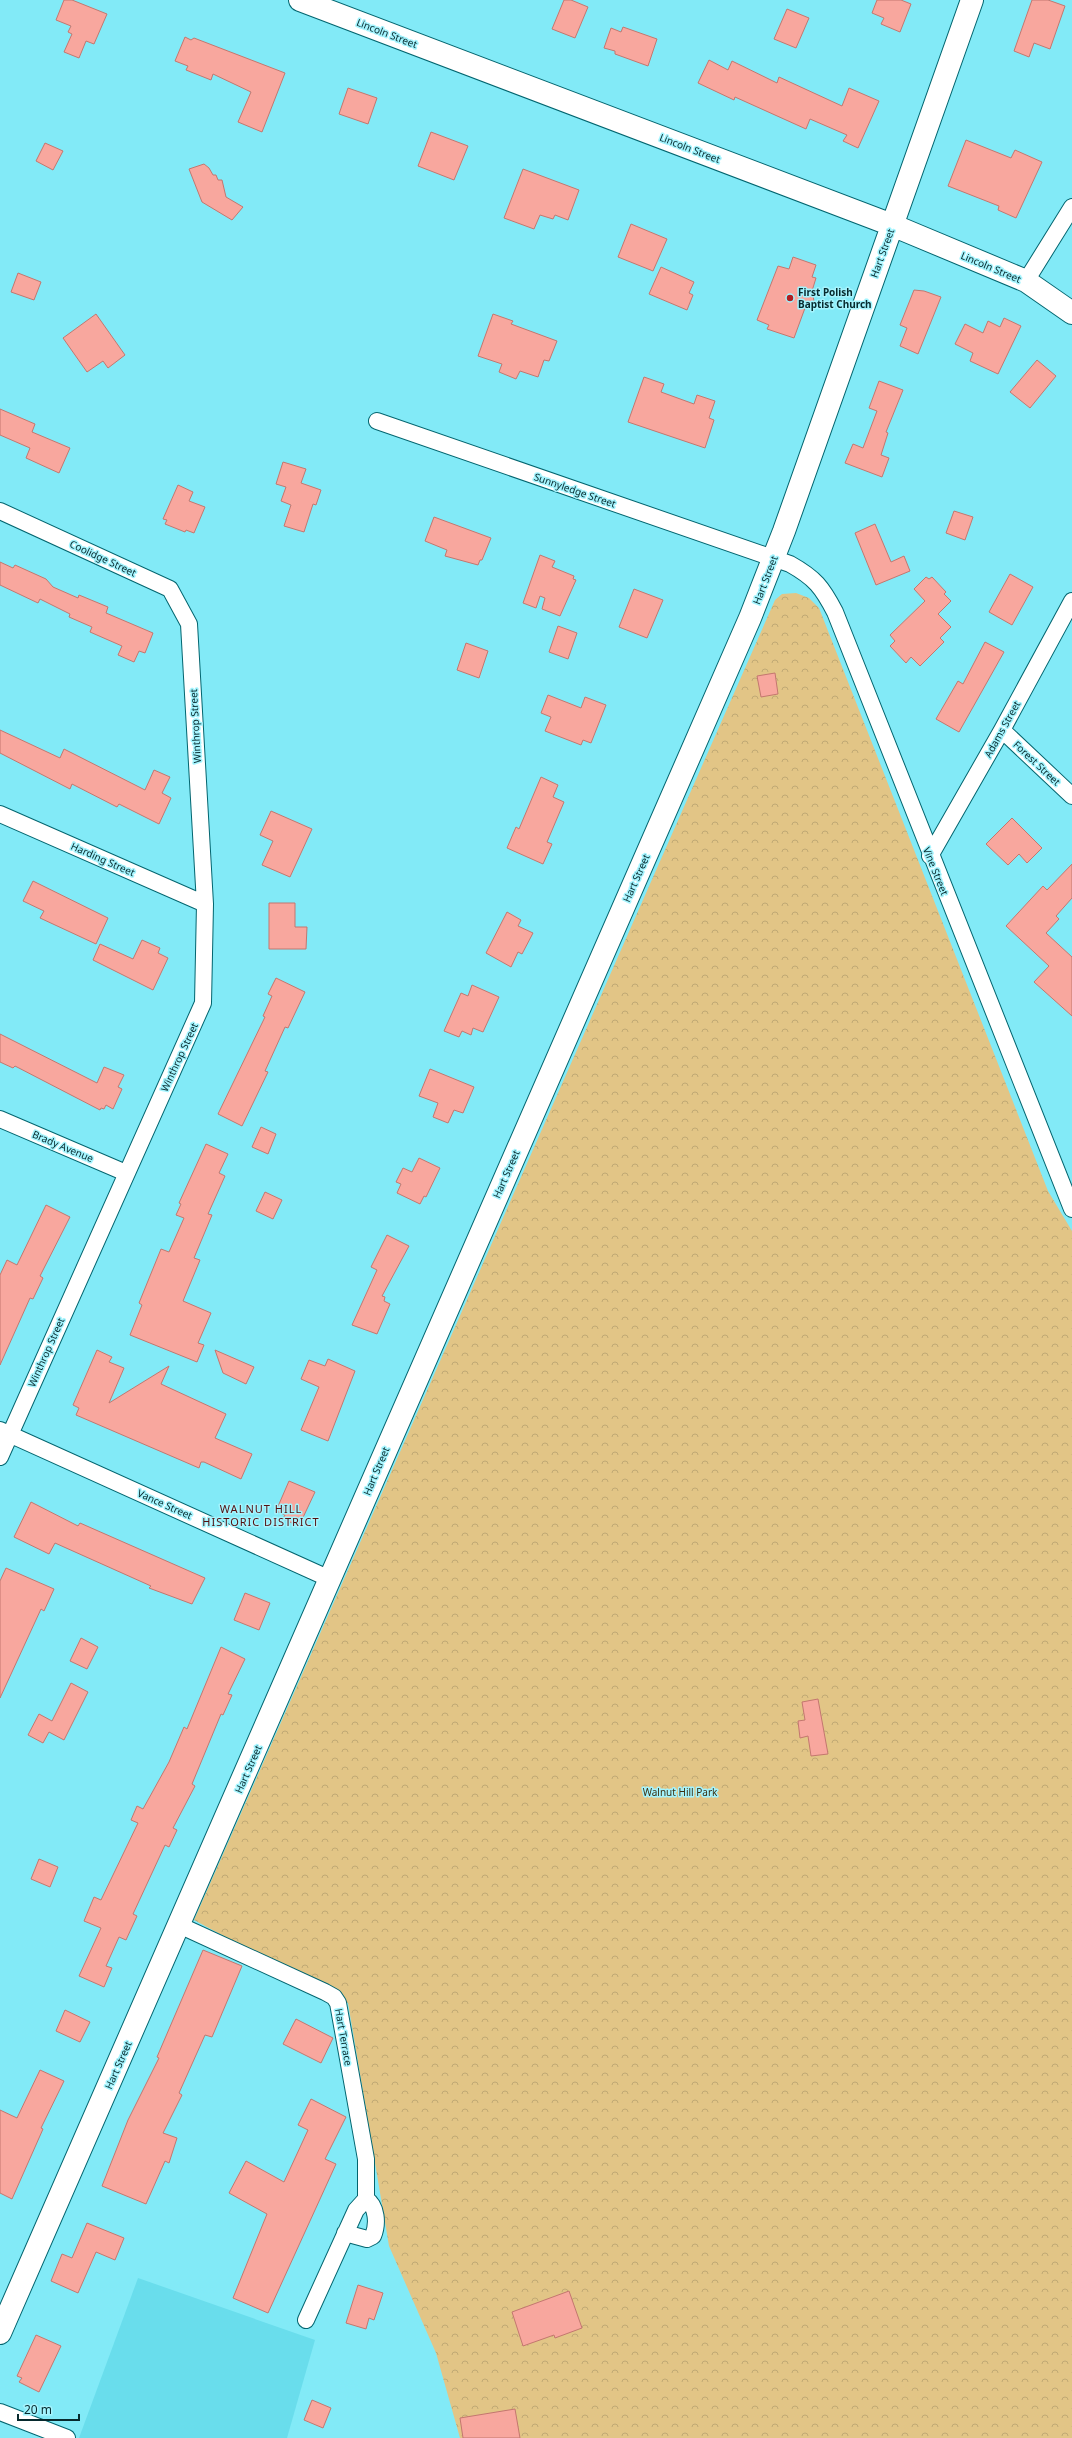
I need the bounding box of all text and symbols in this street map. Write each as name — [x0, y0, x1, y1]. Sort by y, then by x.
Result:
street label: Lincoln Street — [355, 15, 420, 51]
street label: Lincoln Street — [658, 130, 723, 166]
street label: Hart Street — [867, 226, 897, 279]
street label: Lincoln Street — [959, 248, 1024, 286]
place label: First Polish Baptist Church — [798, 285, 872, 311]
marker: First Polish Baptist Church — [785, 293, 795, 303]
street label: Sunnyledge Street — [532, 469, 618, 511]
street label: Coolidge Street — [67, 536, 139, 580]
street label: Hart Street — [749, 553, 781, 606]
street label: Winthrop Street — [186, 688, 204, 764]
street label: Adams Street — [981, 698, 1024, 760]
street label: Forest Street — [1010, 738, 1064, 789]
street label: Harding Street — [69, 839, 138, 879]
street label: Vine Street — [920, 845, 952, 898]
street label: Hart Street — [619, 851, 653, 904]
street label: Winthrop Street — [157, 1020, 201, 1094]
street label: Brady Avenue — [30, 1127, 96, 1165]
street label: Hart Street — [489, 1147, 523, 1200]
street label: Winthrop Street — [24, 1315, 68, 1389]
street label: Hart Street — [360, 1444, 393, 1497]
street label: Vance Street — [135, 1486, 195, 1522]
district label: WALNUT HILL HISTORIC DISTRICT — [202, 1501, 320, 1529]
street label: Hart Street — [231, 1742, 265, 1795]
park label: Walnut Hill Park — [643, 1785, 718, 1799]
street label: Hart Terrace — [332, 2007, 356, 2067]
street label: Hart Street — [101, 2038, 135, 2091]
scale bar — [18, 2396, 79, 2422]
text: 20 m — [24, 2401, 52, 2418]

